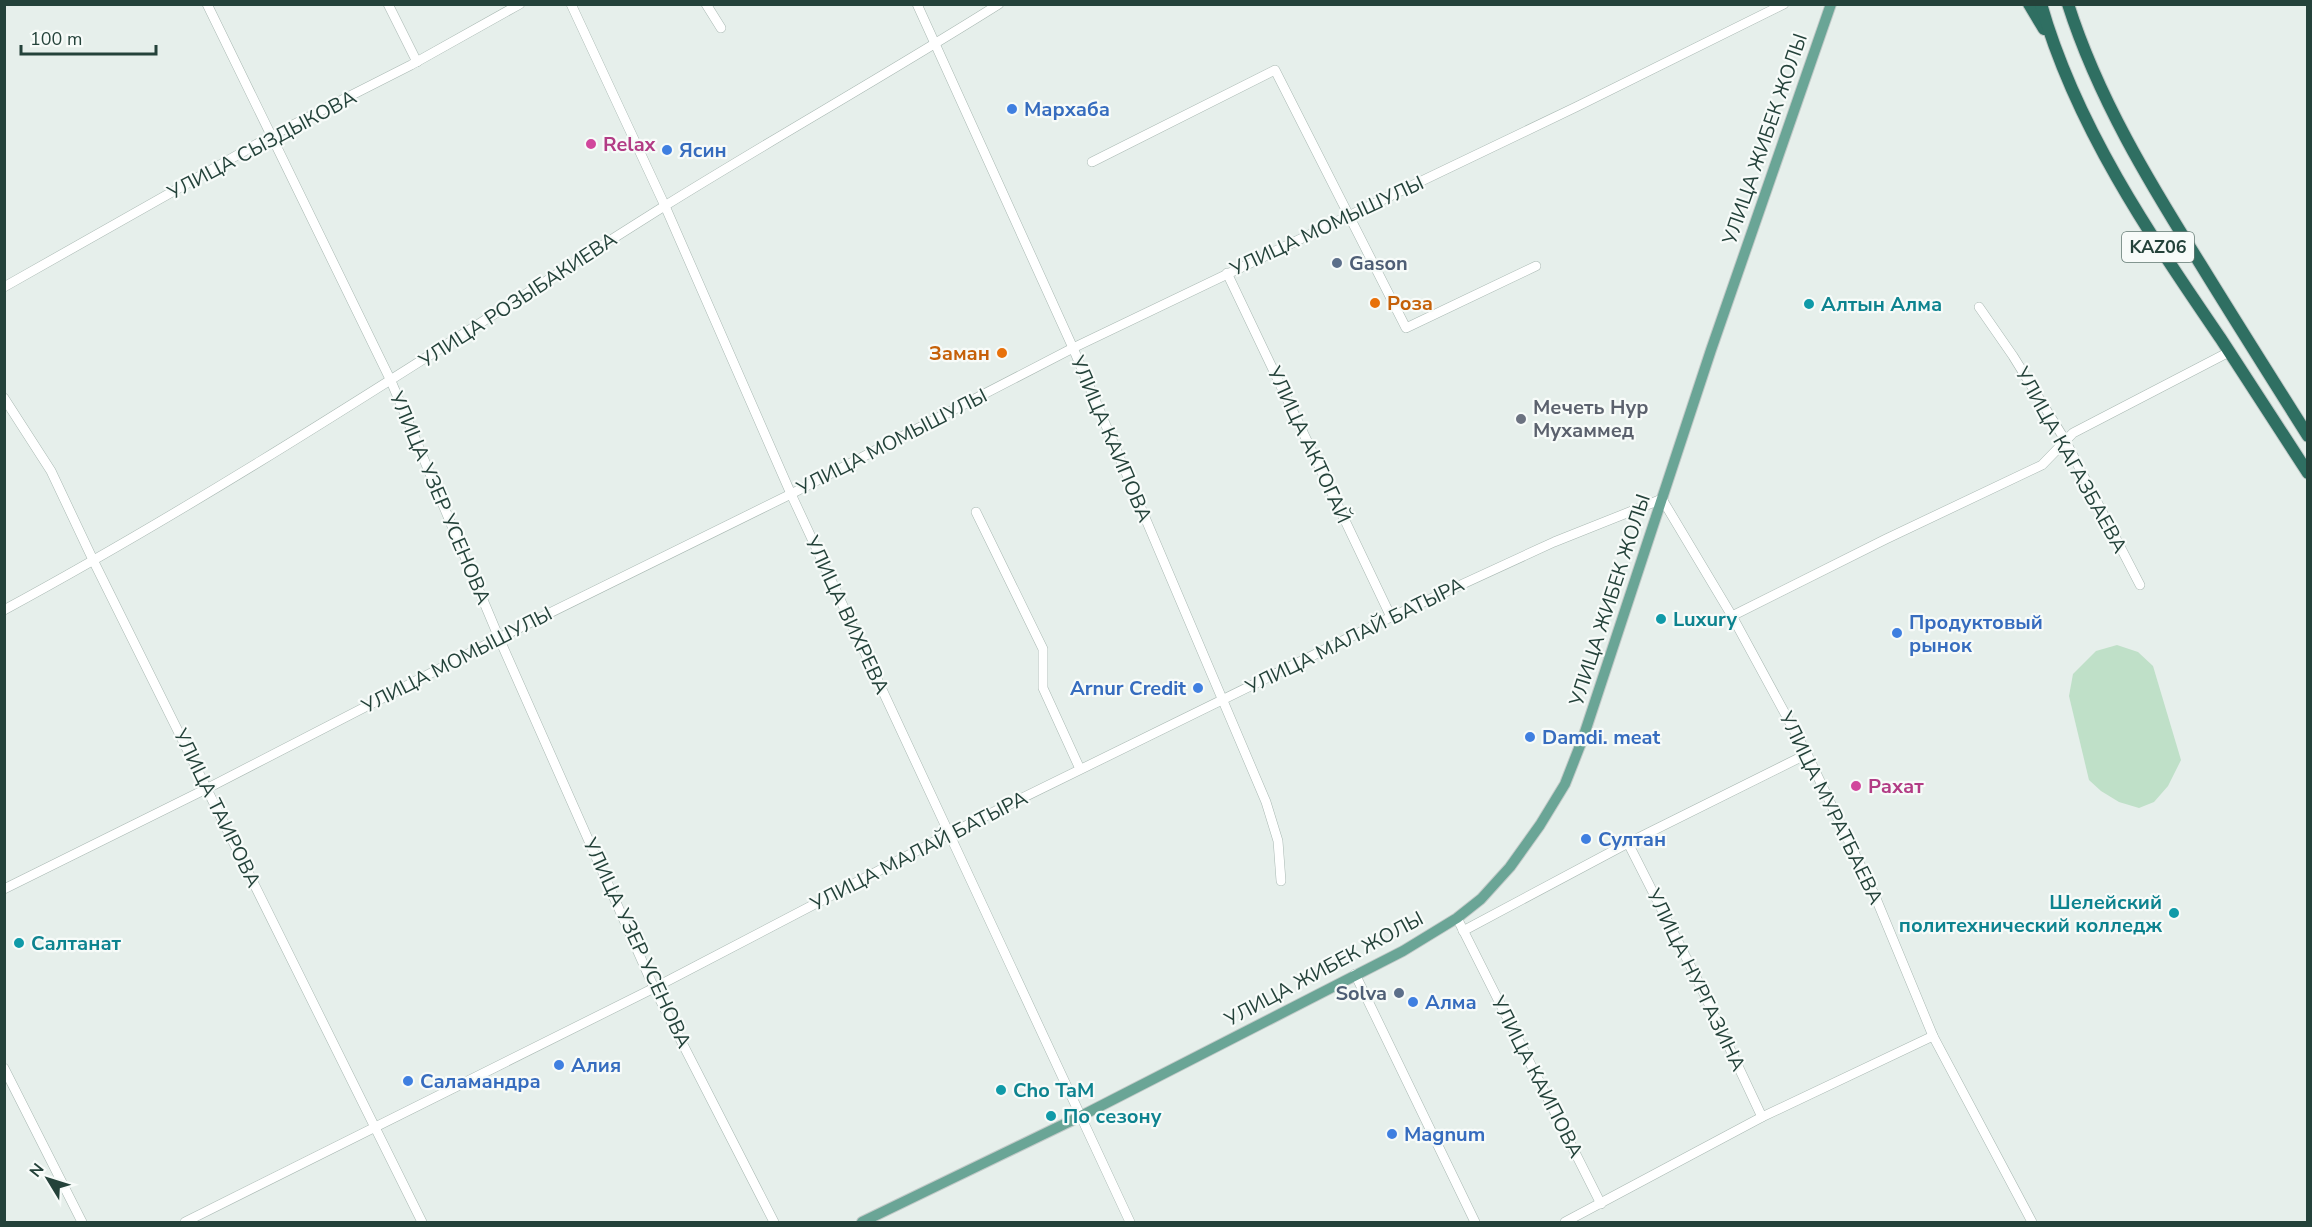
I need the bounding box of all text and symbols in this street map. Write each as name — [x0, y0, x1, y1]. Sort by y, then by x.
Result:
scale bar — [21, 18, 156, 56]
text: 100 m — [30, 27, 82, 51]
street label: УЛИЦА ЖИБЕК ЖОЛЫ — [1716, 30, 1814, 249]
street label: УЛИЦА СЫЗДЫКОВА — [162, 84, 361, 207]
place label: Мархаба — [1024, 96, 1110, 123]
marker: Мархаба — [1005, 102, 1019, 116]
place label: Relax — [603, 131, 657, 158]
marker: Relax — [584, 137, 598, 151]
place label: Ясин — [679, 137, 727, 164]
marker: Ясин — [660, 143, 674, 157]
street label: УЛИЦА МОМЫШУЛЫ — [1225, 169, 1428, 283]
street label: УЛИЦА РОЗЫБАКИЕВА — [413, 226, 622, 375]
road number: KAZ06 — [2122, 232, 2194, 262]
place label: Gason — [1349, 250, 1408, 277]
marker: Gason — [1330, 256, 1344, 270]
place label: Роза — [1387, 290, 1433, 317]
place label: Алтын Алма — [1821, 291, 1942, 318]
marker: Роза — [1368, 296, 1382, 310]
marker: Алтын Алма — [1802, 297, 1816, 311]
place label: Заман — [929, 340, 990, 367]
marker: Заман — [995, 346, 1009, 360]
street label: УЛИЦА КАИПОВА — [1063, 351, 1158, 527]
street label: УЛИЦА АКТОГАЙ — [1260, 361, 1357, 528]
street label: УЛИЦА КАГАЗБАЕВА — [2008, 361, 2134, 558]
street label: УЛИЦА МОМЫШУЛЫ — [791, 382, 992, 502]
street label: УЛИЦА УЗЕР УСЕНОВА — [382, 386, 497, 609]
place label: Мечеть Нур Мухаммед — [1533, 394, 1649, 444]
marker: Мечеть Нур Мухаммед — [1514, 412, 1528, 426]
street label: УЛИЦА ЖИБЕК ЖОЛЫ — [1563, 491, 1657, 710]
street label: УЛИЦА ВИХРЕВА — [798, 531, 896, 699]
street label: УЛИЦА МАЛАЙ БАТЫРА — [1240, 571, 1469, 701]
street label: УЛИЦА МОМЫШУЛЫ — [356, 600, 557, 720]
place label: Luxury — [1673, 606, 1738, 633]
place label: Продуктовый рынок — [1909, 609, 2043, 659]
marker: Luxury — [1654, 612, 1668, 626]
marker: Продуктовый рынок — [1890, 626, 1904, 640]
place label: Arnur Credit — [1070, 675, 1186, 702]
marker: Arnur Credit — [1191, 681, 1205, 695]
street label: УЛИЦА МУРАТБАЕВА — [1772, 706, 1890, 909]
street label: УЛИЦА ТАИРОВА — [166, 723, 267, 892]
place label: Damdi. meat — [1542, 724, 1660, 751]
marker: Damdi. meat — [1523, 730, 1537, 744]
place label: Рахат — [1868, 773, 1924, 800]
marker: Рахат — [1849, 779, 1863, 793]
street label: УЛИЦА МАЛАЙ БАТЫРА — [805, 784, 1032, 918]
place label: Султан — [1598, 826, 1666, 853]
marker: Султан — [1579, 832, 1593, 846]
street label: УЛИЦА УЗЕР УСЕНОВА — [576, 833, 698, 1053]
street label: УЛИЦА НУРГАЗИНА — [1640, 883, 1752, 1076]
place label: Шелейский политехнический колледж — [1899, 889, 2162, 939]
street label: УЛИЦА ЖИБЕК ЖОЛЫ — [1219, 905, 1428, 1033]
marker: Шелейский политехнический колледж — [2167, 906, 2181, 920]
place label: Салтанат — [31, 930, 122, 957]
marker: Салтанат — [12, 936, 26, 950]
place label: Solva — [1335, 980, 1387, 1007]
marker: Solva — [1392, 986, 1406, 1000]
place label: Алма — [1425, 989, 1477, 1016]
street label: УЛИЦА КАИПОВА — [1484, 991, 1590, 1163]
marker: Алма — [1406, 995, 1420, 1009]
place label: Алия — [571, 1052, 621, 1079]
marker: Алия — [552, 1058, 566, 1072]
place label: Саламандра — [420, 1068, 541, 1095]
marker: Саламандра — [401, 1074, 415, 1088]
place label: Cho TaM — [1013, 1077, 1094, 1104]
marker: Cho TaM — [994, 1083, 1008, 1097]
place label: По сезону — [1063, 1103, 1162, 1130]
marker: По сезону — [1044, 1109, 1058, 1123]
place label: Magnum — [1404, 1121, 1485, 1148]
marker: Magnum — [1385, 1127, 1399, 1141]
north arrow — [18, 1149, 78, 1209]
text: N — [25, 1159, 49, 1182]

